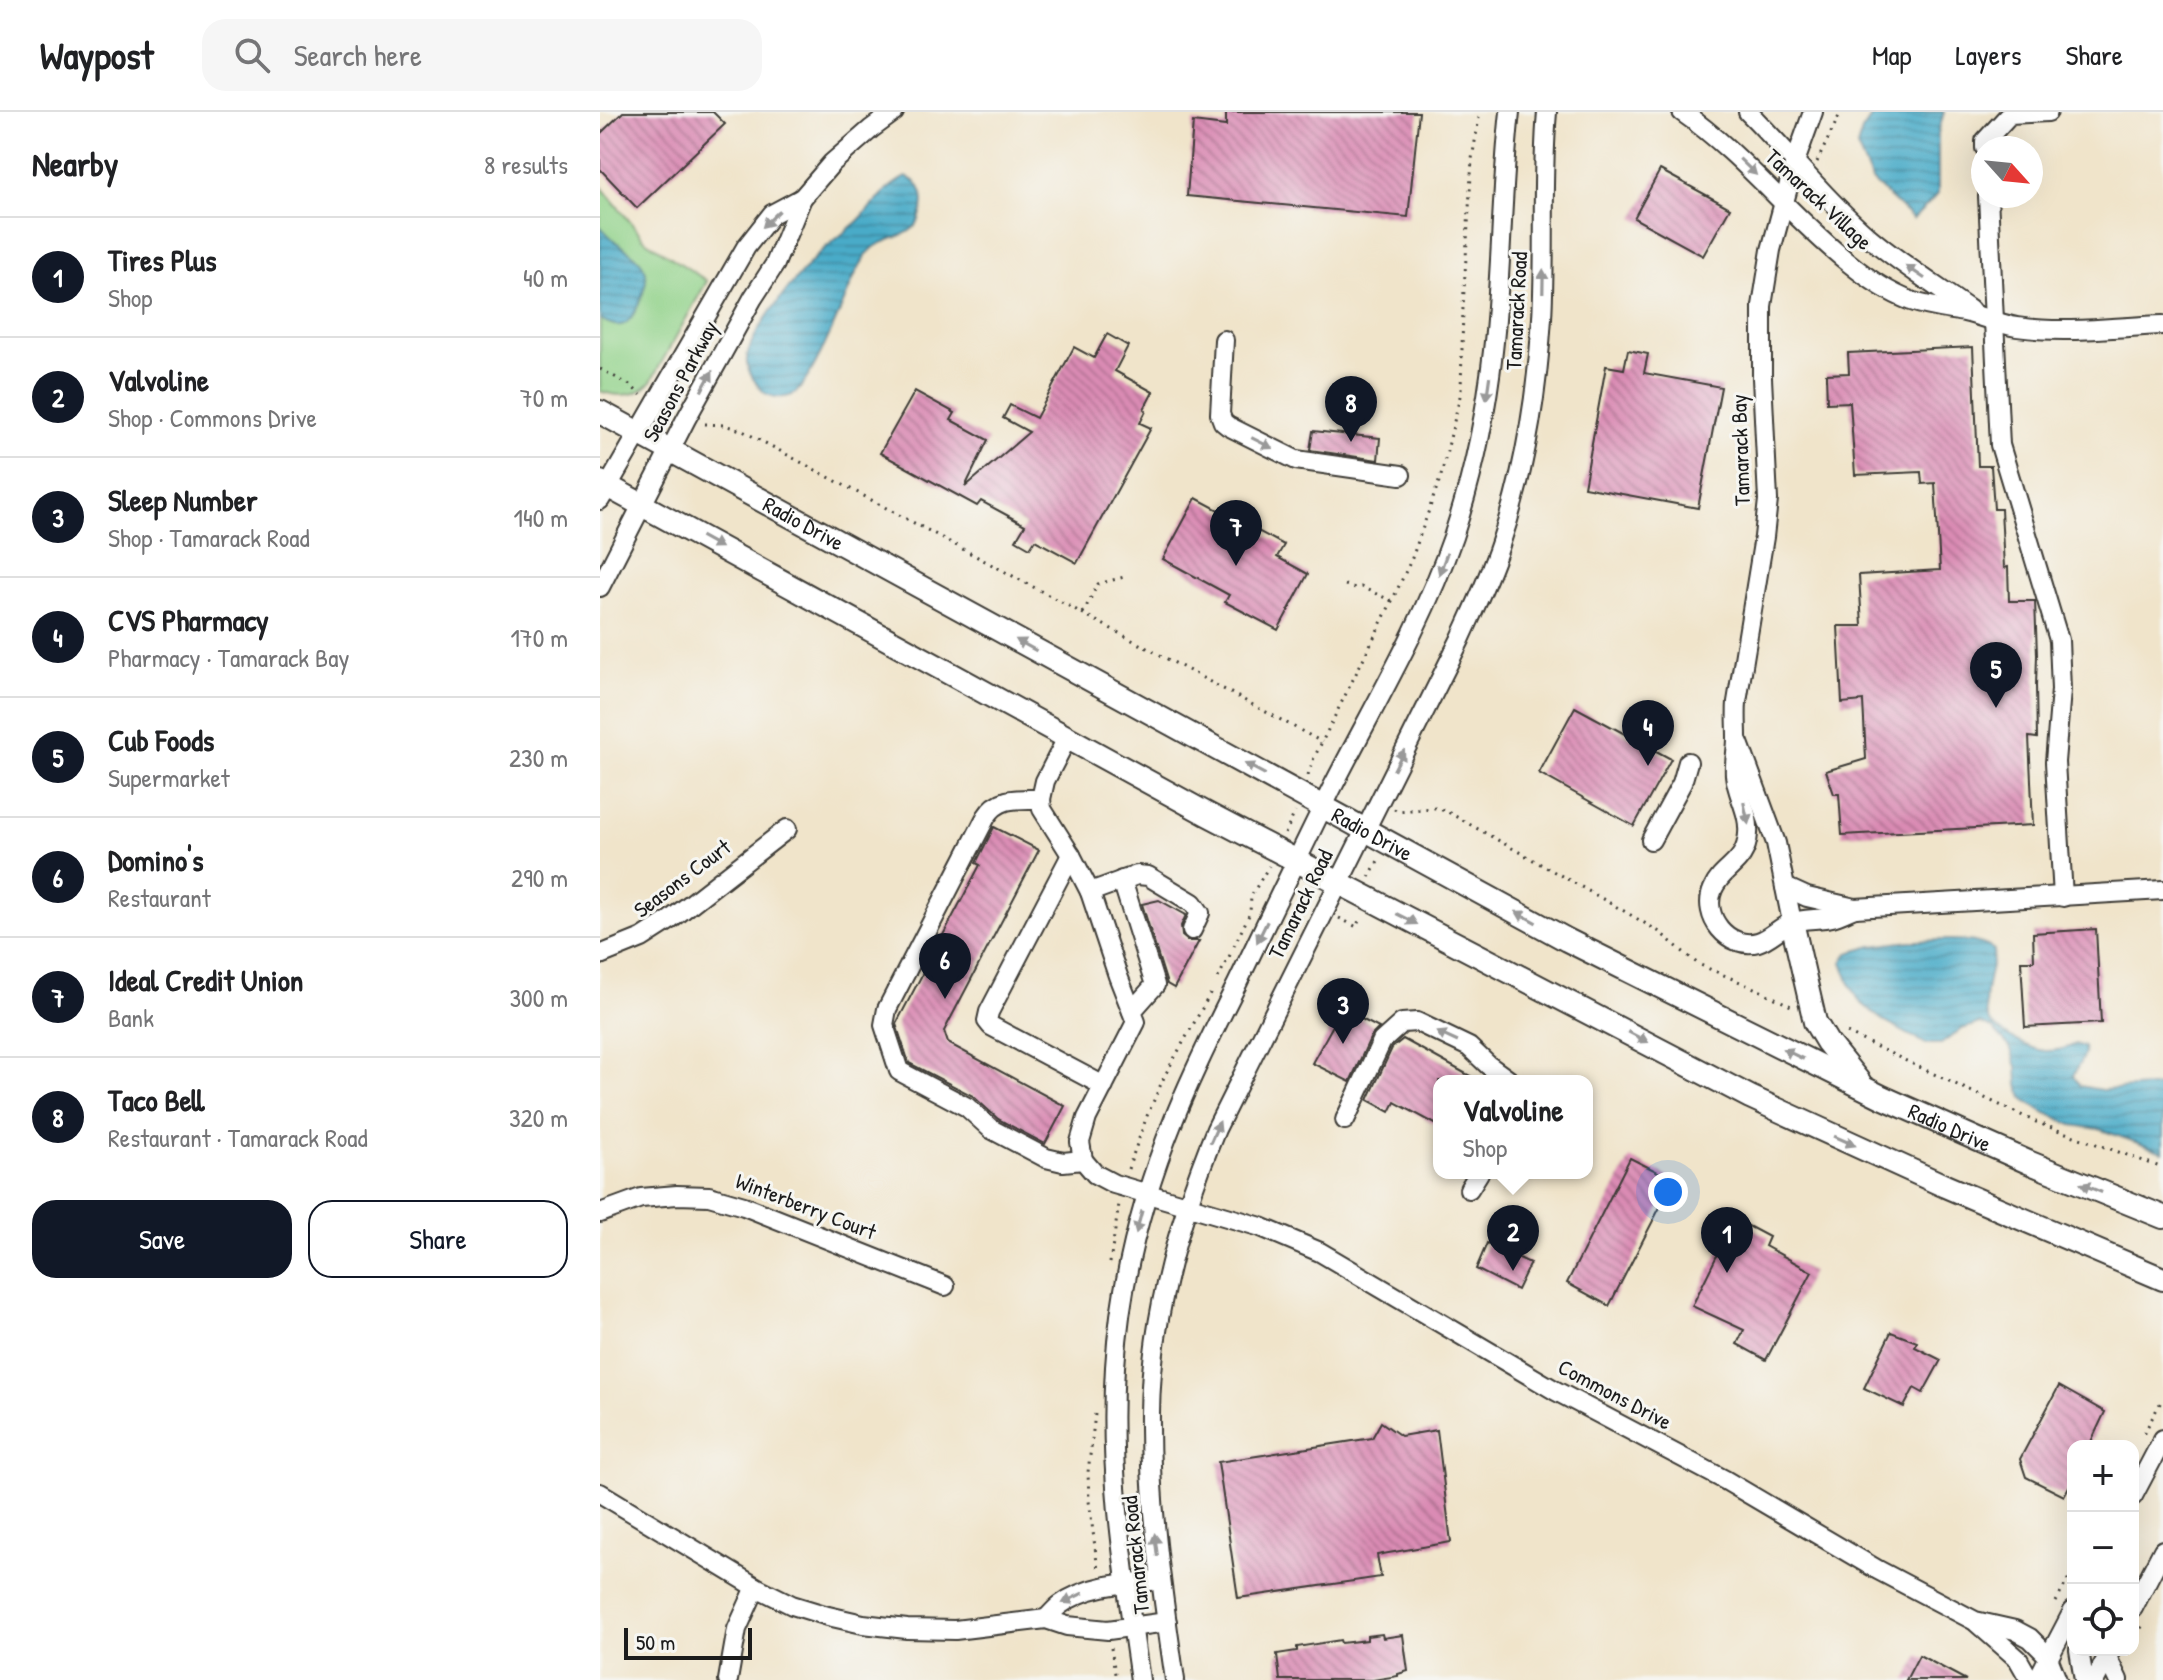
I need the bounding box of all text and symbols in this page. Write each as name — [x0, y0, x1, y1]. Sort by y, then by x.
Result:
search box — [202, 19, 762, 91]
text: Waypost — [40, 29, 154, 81]
icon: search — [230, 33, 274, 77]
text: Search here — [294, 35, 422, 75]
text: Map — [1872, 36, 1912, 74]
text: Layers — [1956, 36, 2021, 74]
text: Share — [2065, 36, 2123, 74]
north arrow — [1971, 136, 2043, 208]
text: Nearby — [32, 141, 118, 187]
street label: Tamarack Village — [1759, 142, 1879, 257]
text: 8 results — [484, 147, 568, 182]
one-way arrow — [1738, 157, 1757, 176]
one-way arrow — [762, 209, 781, 227]
text: Tires Plus — [108, 240, 217, 280]
street label: Tamarack Road — [1498, 251, 1534, 371]
text: 1 — [53, 260, 63, 295]
text: 40 m — [523, 260, 568, 295]
one-way arrow — [1904, 265, 1925, 280]
one-way arrow — [1537, 268, 1549, 293]
text: Shop — [108, 280, 152, 315]
street label: Seasons Parkway — [635, 315, 725, 447]
text: Valvoline — [108, 360, 209, 400]
one-way arrow — [699, 370, 713, 392]
pin: 8 — [1325, 376, 1377, 442]
one-way arrow — [1481, 376, 1494, 401]
text: 2 — [52, 380, 64, 415]
text: 70 m — [520, 380, 568, 415]
street label: Tamarack Bay — [1723, 394, 1757, 506]
text: Shop · Commons Drive — [108, 400, 317, 435]
one-way arrow — [1250, 437, 1273, 450]
text: Sleep Number — [108, 480, 258, 520]
street label: Radio Drive — [758, 489, 849, 557]
text: 3 — [52, 500, 64, 535]
text: 140 m — [514, 500, 568, 535]
pin: 7 — [1210, 500, 1262, 566]
text: Shop · Tamarack Road — [108, 520, 310, 555]
one-way arrow — [700, 536, 723, 549]
one-way arrow — [1436, 552, 1449, 576]
text: CVS Pharmacy — [108, 600, 269, 640]
text: 4 — [53, 620, 63, 655]
text: 170 m — [510, 620, 568, 655]
one-way arrow — [1015, 638, 1038, 652]
text: Pharmacy · Tamarack Bay — [108, 640, 349, 675]
pin: 5 — [1970, 642, 2022, 708]
pin: 4 — [1622, 700, 1674, 766]
text: Cub Foods — [108, 720, 214, 760]
text: 5 — [53, 740, 64, 775]
text: 230 m — [509, 740, 568, 775]
one-way arrow — [1392, 749, 1406, 771]
text: Supermarket — [108, 760, 230, 795]
one-way arrow — [1243, 763, 1266, 776]
street label: Radio Drive — [1327, 800, 1418, 868]
one-way arrow — [1740, 801, 1752, 826]
street label: Seasons Court — [627, 831, 737, 924]
text: Domino's — [108, 840, 204, 880]
street label: Tamarack Road — [1261, 844, 1340, 964]
text: 6 — [53, 860, 63, 895]
text: 290 m — [511, 860, 568, 895]
text: Restaurant — [108, 880, 211, 915]
one-way arrow — [1514, 911, 1537, 924]
one-way arrow — [1395, 913, 1418, 926]
one-way arrow — [1255, 920, 1269, 943]
pin: 6 — [919, 933, 971, 999]
text: Ideal Credit Union — [108, 960, 303, 1000]
pin: 3 — [1317, 978, 1369, 1044]
text: 7 — [52, 980, 64, 1015]
text: 300 m — [509, 980, 568, 1015]
text: Bank — [108, 1000, 154, 1035]
one-way arrow — [1435, 1030, 1458, 1044]
one-way arrow — [1627, 1031, 1650, 1044]
one-way arrow — [1781, 1047, 1804, 1060]
popup — [1433, 1075, 1593, 1179]
text: Taco Bell — [108, 1080, 205, 1120]
text: Valvoline — [1463, 1090, 1563, 1130]
street label: Radio Drive — [1904, 1096, 1996, 1159]
text: 8 — [52, 1100, 64, 1135]
text: 320 m — [509, 1100, 568, 1135]
text: Restaurant · Tamarack Road — [108, 1120, 368, 1155]
one-way arrow — [1209, 1120, 1222, 1144]
text: Shop — [1463, 1130, 1507, 1165]
one-way arrow — [1833, 1134, 1857, 1148]
street label: Winterberry Court — [731, 1165, 881, 1247]
your location — [1648, 1172, 1688, 1212]
one-way arrow — [2079, 1181, 2103, 1194]
button: Save — [32, 1200, 292, 1278]
button: Share — [308, 1200, 568, 1278]
pin: 2 — [1487, 1205, 1539, 1271]
pin: 1 — [1701, 1207, 1753, 1273]
one-way arrow — [1132, 1211, 1145, 1235]
street label: Commons Drive — [1553, 1352, 1677, 1437]
map controls — [2067, 1440, 2139, 1656]
button: + — [2067, 1440, 2139, 1512]
street label: Tamarack Road — [1114, 1494, 1156, 1615]
button: − — [2067, 1512, 2139, 1584]
one-way arrow — [1150, 1532, 1163, 1557]
button: locate — [2067, 1584, 2139, 1656]
one-way arrow — [1062, 1591, 1085, 1605]
scale bar — [624, 1624, 752, 1660]
text: 50 m — [636, 1627, 675, 1657]

